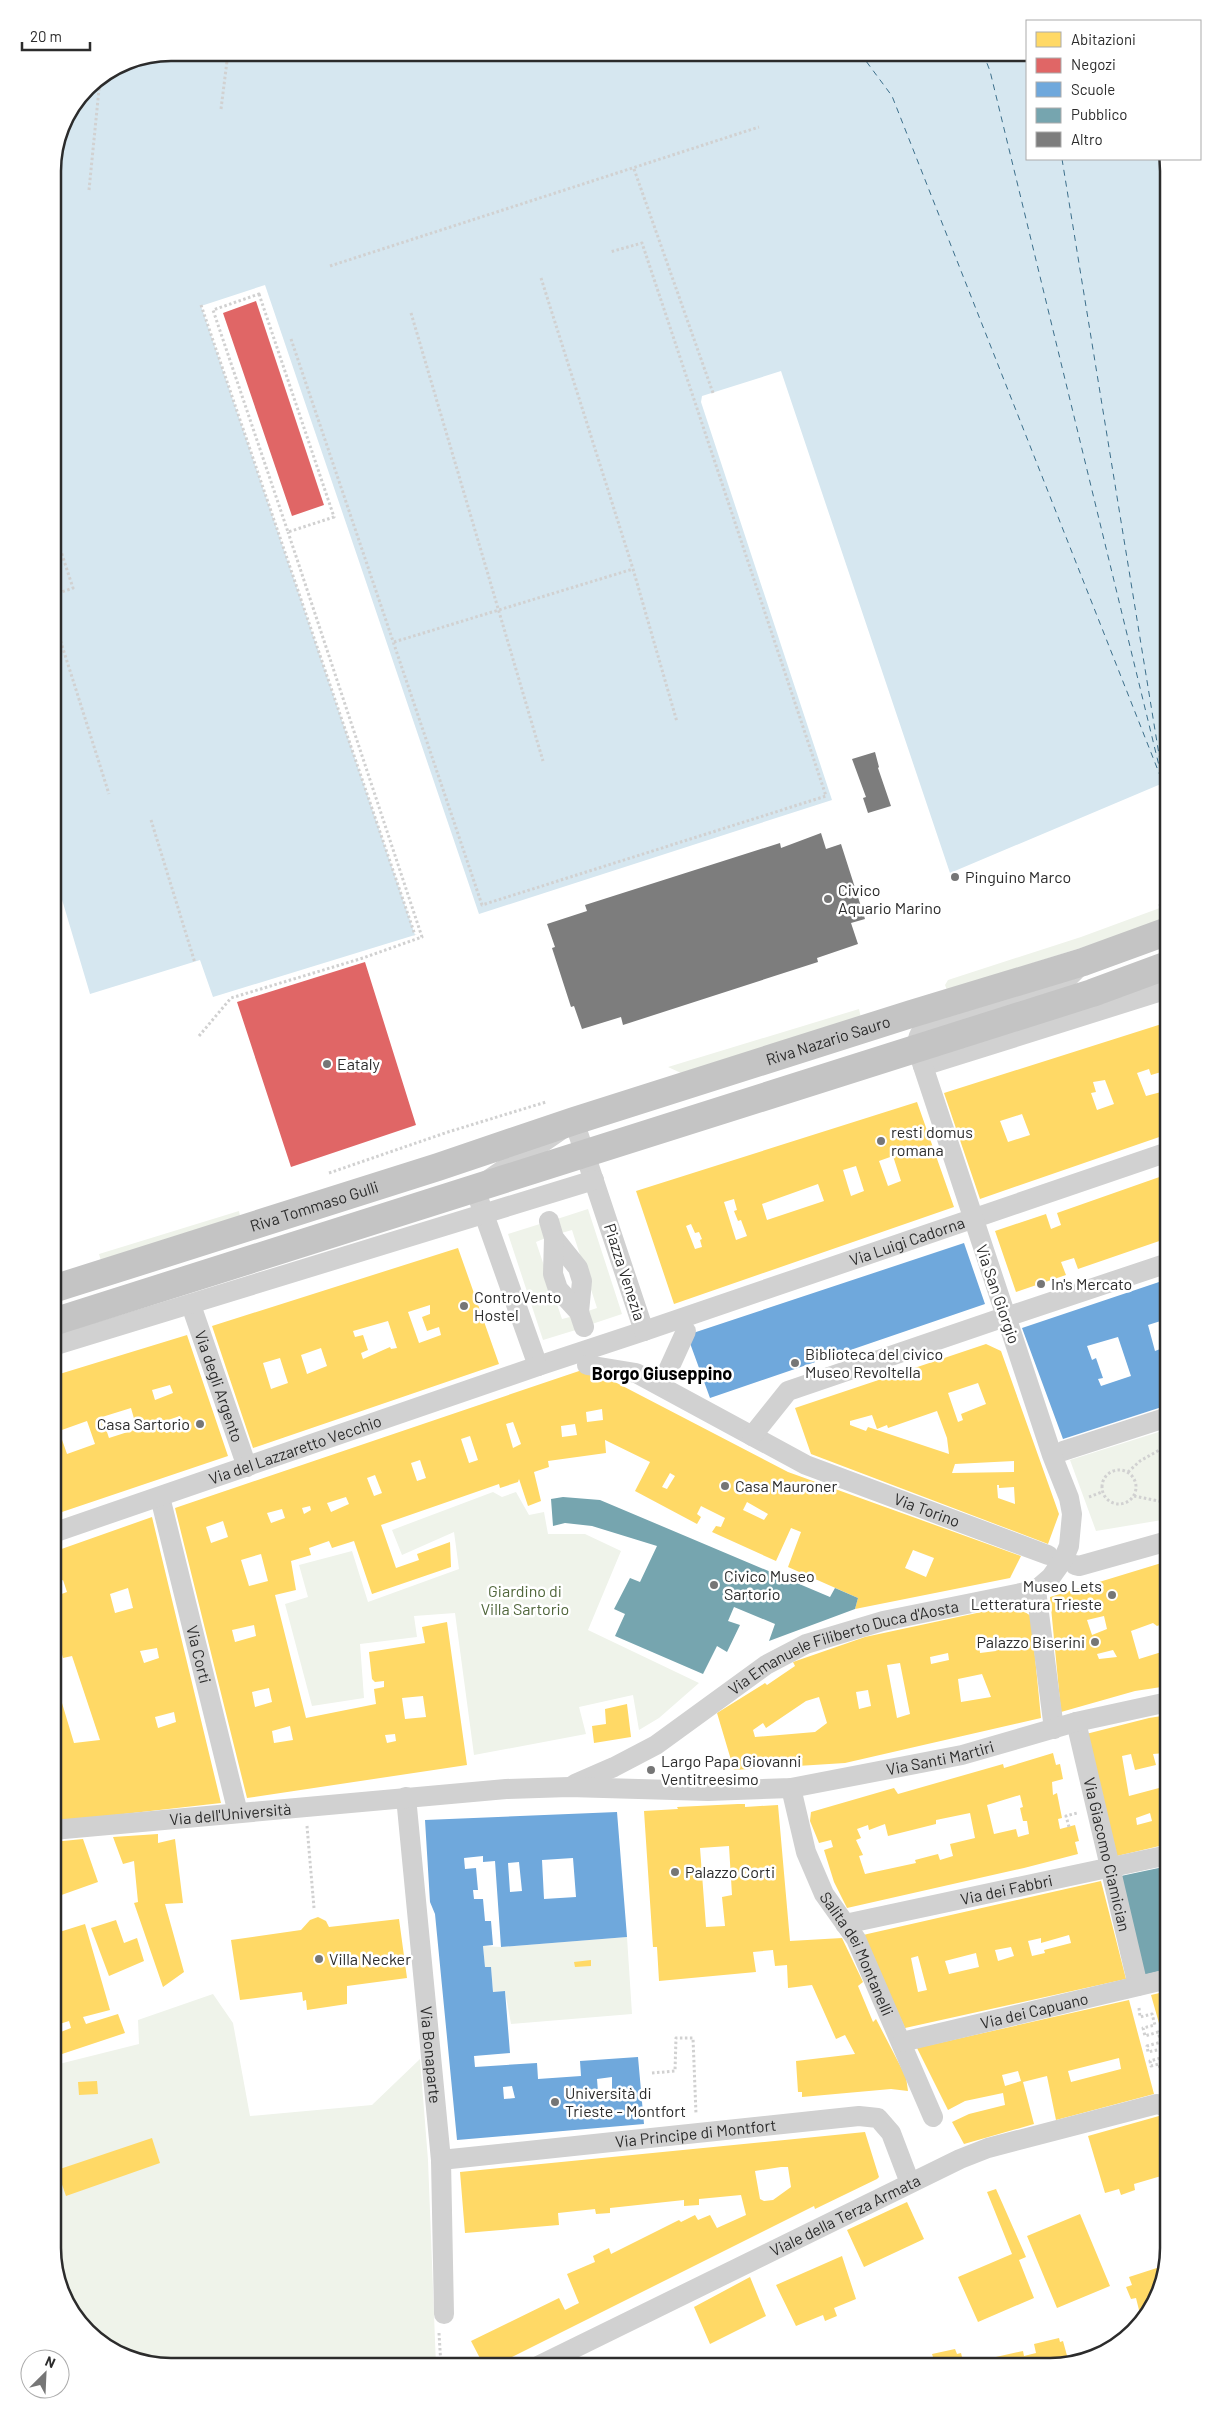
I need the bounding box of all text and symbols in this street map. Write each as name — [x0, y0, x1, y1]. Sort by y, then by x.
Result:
scale bar — [22, 20, 90, 52]
legend — [1026, 20, 1201, 160]
text: 20 m — [30, 27, 62, 45]
text: Abitazioni — [1071, 30, 1136, 48]
text: Negozi — [1071, 55, 1116, 73]
text: Scuole — [1071, 80, 1115, 98]
text: Pubblico — [1071, 105, 1128, 123]
text: Altro — [1071, 130, 1103, 148]
place label: Pinguino Marco — [965, 867, 1071, 886]
marker: Pinguino Marco — [949, 871, 961, 883]
place label: Civico Aquario Marino — [838, 880, 942, 917]
marker: Civico Aquario Marino — [822, 893, 834, 905]
street label: Riva Nazario Sauro — [763, 1011, 892, 1069]
place label: Eataly — [337, 1054, 380, 1073]
marker: Eataly — [321, 1058, 333, 1070]
place label: resti domus romana — [891, 1122, 973, 1159]
marker: resti domus romana — [875, 1135, 887, 1147]
street label: Riva Tommaso Gulli — [248, 1177, 381, 1235]
street label: Via Luigi Cadorna — [847, 1212, 967, 1269]
street label: Piazza Venezia — [601, 1221, 650, 1323]
street label: Via San Giorgio — [973, 1242, 1024, 1346]
place label: In's Mercato — [1051, 1274, 1132, 1293]
marker: In's Mercato — [1035, 1278, 1047, 1290]
place label: ControVento Hostel — [474, 1287, 561, 1324]
marker: ControVento Hostel — [458, 1300, 470, 1312]
street label: Via degli Argento — [191, 1328, 248, 1445]
place label: Biblioteca del civico Museo Revoltella — [805, 1344, 943, 1381]
marker: Biblioteca del civico Museo Revoltella — [789, 1357, 801, 1369]
district label: Borgo Giuseppino — [592, 1362, 732, 1384]
street label: Via del Lazzaretto Vecchio — [206, 1411, 384, 1488]
place label: Casa Sartorio — [97, 1414, 190, 1433]
marker: Casa Sartorio — [194, 1418, 206, 1430]
place label: Casa Mauroner — [735, 1476, 838, 1495]
marker: Casa Mauroner — [719, 1480, 731, 1492]
street label: Via Torino — [892, 1489, 963, 1530]
place label: Civico Museo Sartorio — [724, 1566, 815, 1603]
place label: Museo Lets Letteratura Trieste — [971, 1576, 1102, 1613]
marker: Civico Museo Sartorio — [708, 1579, 720, 1591]
park label: Giardino di Villa Sartorio — [481, 1581, 569, 1618]
marker: Museo Lets Letteratura Trieste — [1106, 1589, 1118, 1601]
street label: Via Emanuele Filiberto Duca d'Aosta — [724, 1596, 960, 1698]
street label: Via Corti — [183, 1623, 216, 1685]
place label: Palazzo Biserini — [976, 1632, 1085, 1651]
marker: Palazzo Biserini — [1089, 1636, 1101, 1648]
street label: Via Santi Martiri — [884, 1736, 996, 1778]
place label: Largo Papa Giovanni Ventitreesimo — [661, 1751, 801, 1788]
marker: Largo Papa Giovanni Ventitreesimo — [645, 1764, 657, 1776]
street label: Via Giacomo Ciamician — [1080, 1775, 1135, 1933]
street label: Via dell'Università — [169, 1798, 292, 1828]
place label: Palazzo Corti — [685, 1862, 775, 1881]
marker: Palazzo Corti — [669, 1866, 681, 1878]
street label: Via dei Fabbri — [958, 1870, 1054, 1908]
street label: Salita dei Montanelli — [816, 1888, 898, 2018]
place label: Villa Necker — [329, 1949, 411, 1968]
marker: Villa Necker — [313, 1953, 325, 1965]
street label: Via dei Capuano — [978, 1988, 1090, 2032]
street label: Via Bonaparte — [417, 2005, 446, 2104]
place label: Università di Trieste - Montfort — [565, 2083, 686, 2120]
marker: Università di Trieste - Montfort — [549, 2096, 561, 2108]
street label: Via Principe di Montfort — [614, 2115, 777, 2151]
street label: Viale della Terza Armata — [767, 2170, 923, 2260]
north arrow — [20, 2349, 70, 2399]
text: N — [43, 2352, 58, 2371]

